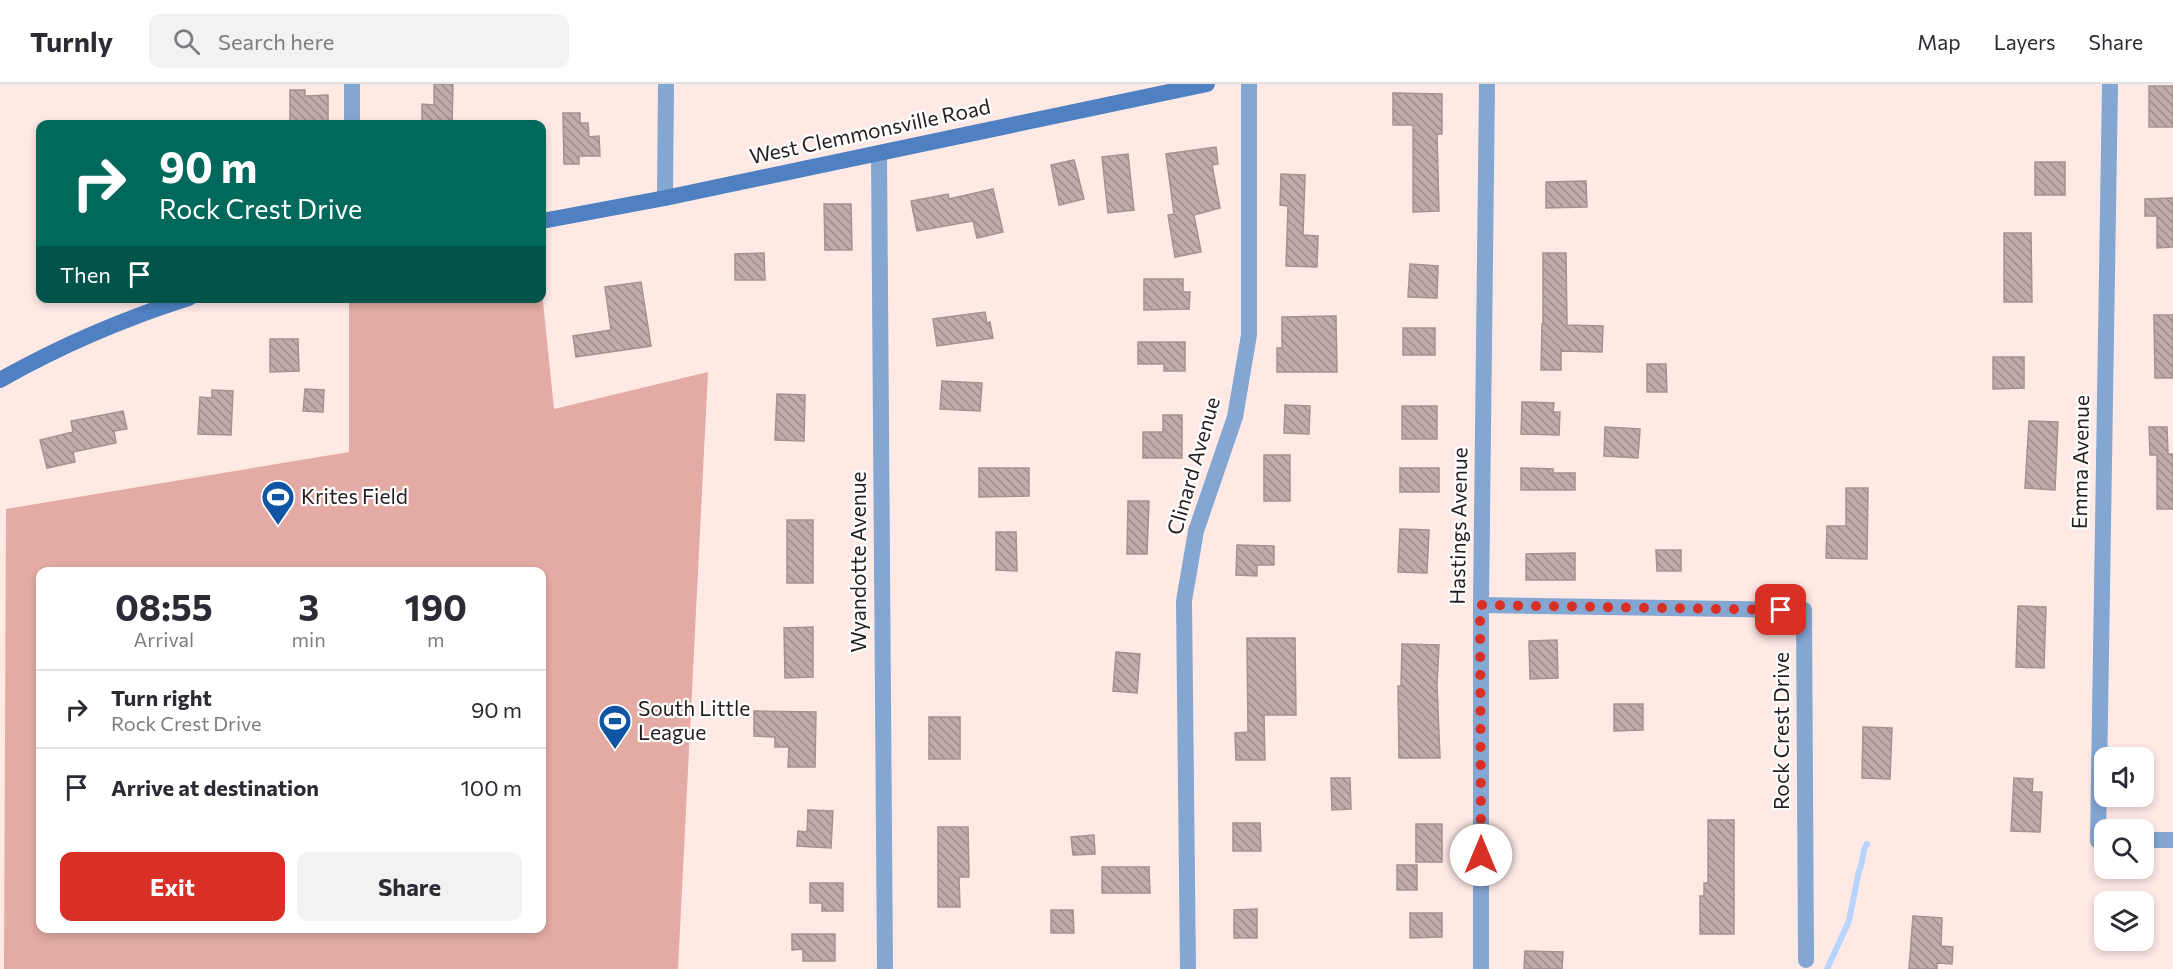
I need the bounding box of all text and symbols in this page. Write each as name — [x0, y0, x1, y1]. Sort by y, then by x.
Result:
search box — [149, 14, 569, 68]
text: Turnly — [30, 24, 113, 58]
icon: search — [170, 25, 203, 58]
text: Search here — [218, 28, 334, 55]
text: Map — [1917, 29, 1961, 54]
text: Layers — [1994, 29, 2056, 54]
text: Share — [2089, 29, 2143, 54]
street label: West Clemmonsville Road — [747, 93, 992, 168]
text: 90 m — [159, 140, 258, 192]
icon: right — [60, 144, 138, 222]
text: Rock Crest Drive — [159, 192, 362, 225]
icon: arrive — [123, 258, 156, 291]
text: Then — [60, 261, 111, 288]
street label: Clinard Avenue — [1161, 394, 1224, 537]
street label: Emma Avenue — [2066, 395, 2093, 529]
street label: Hastings Avenue — [1444, 447, 1471, 605]
street label: Wyandotte Avenue — [845, 471, 870, 653]
sports icon: Krites Field — [260, 479, 296, 526]
place label: Krites Field — [301, 483, 408, 508]
text: 08:55 — [115, 584, 213, 628]
text: 3 — [298, 584, 319, 628]
text: 190 — [405, 584, 467, 628]
pin — [1755, 584, 1806, 635]
icon: arrive — [1764, 593, 1797, 626]
text: Arrival — [134, 627, 194, 651]
text: min — [292, 627, 326, 651]
text: m — [427, 627, 445, 651]
street label: Rock Crest Drive — [1768, 652, 1793, 810]
text: Turn right — [111, 684, 212, 711]
icon: right — [60, 693, 93, 726]
place label: South Little League — [638, 695, 750, 744]
text: 90 m — [471, 696, 522, 723]
sports icon: South Little League — [597, 703, 633, 750]
text: Rock Crest Drive — [111, 711, 262, 735]
map controls — [2094, 747, 2154, 951]
button: sound — [2094, 747, 2154, 807]
icon: arrive — [60, 771, 93, 804]
text: Arrive at destination — [111, 774, 319, 801]
text: 100 m — [460, 774, 522, 801]
button: search — [2094, 819, 2154, 879]
position arrow — [1449, 823, 1513, 887]
button: Exit — [60, 852, 285, 921]
button: Share — [297, 852, 522, 921]
button: layers — [2094, 891, 2154, 951]

